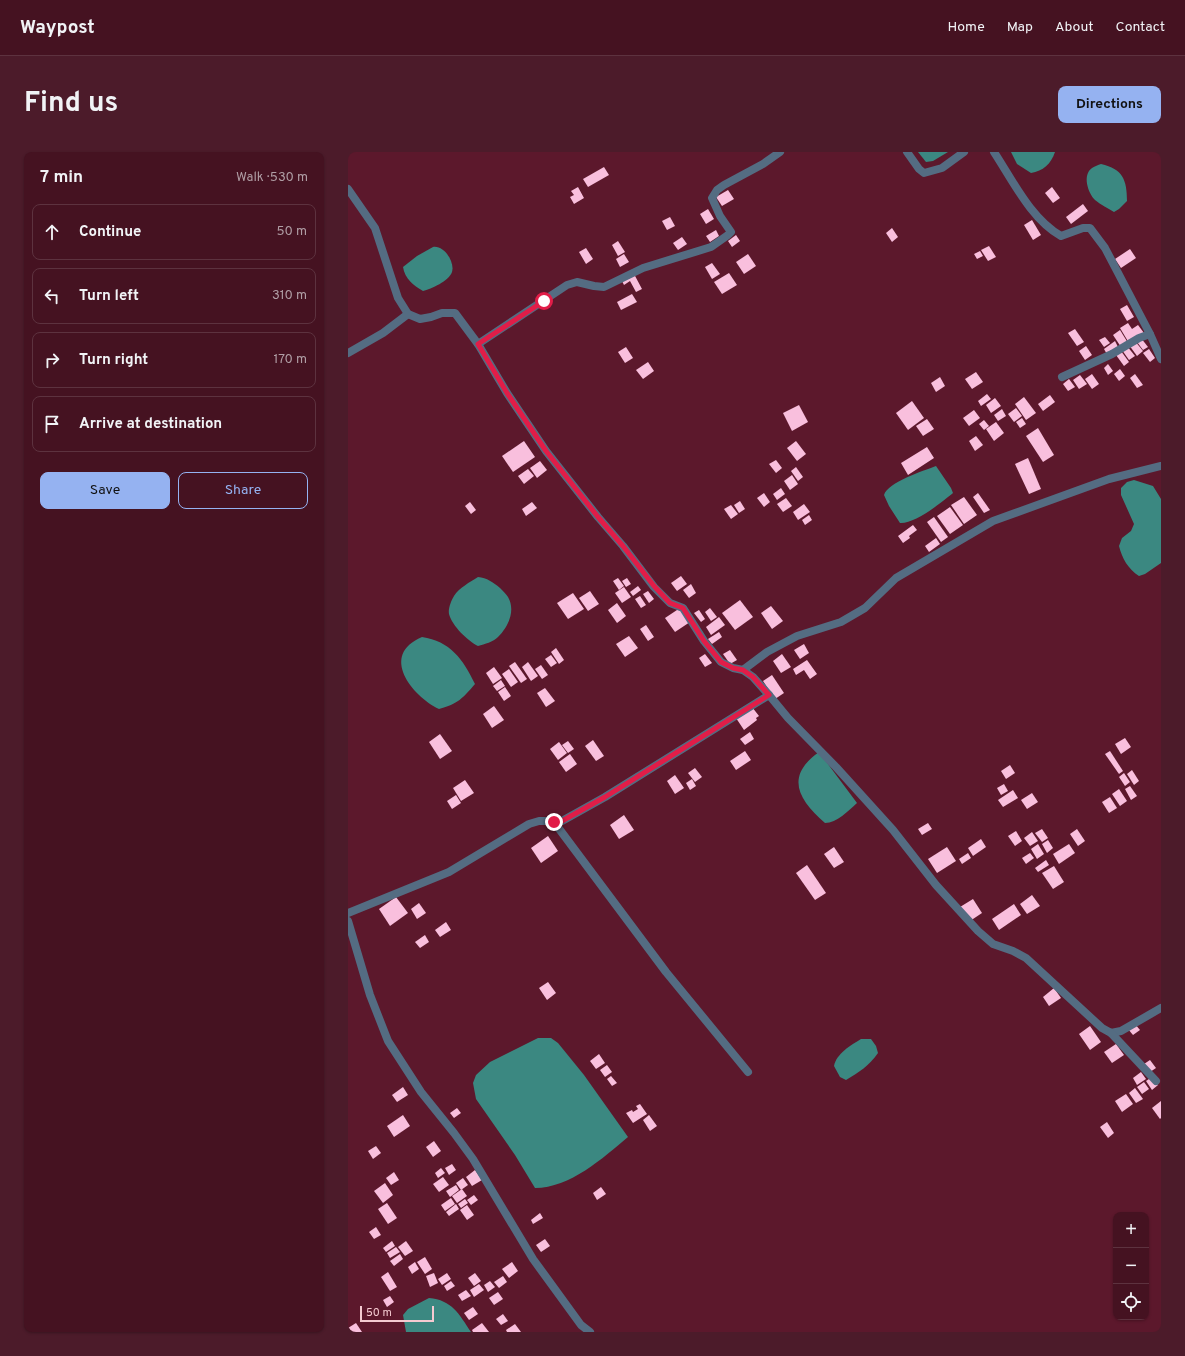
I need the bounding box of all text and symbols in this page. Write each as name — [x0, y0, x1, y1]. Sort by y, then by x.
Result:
text: Waypost — [20, 16, 95, 40]
text: Home — [948, 19, 985, 36]
text: Map — [1007, 19, 1033, 36]
text: About — [1055, 19, 1094, 36]
text: Contact — [1116, 19, 1165, 36]
text: Find us — [24, 86, 118, 122]
button: Directions — [1058, 86, 1161, 123]
text: 7 min — [40, 167, 83, 189]
text: Walk · 530 m — [236, 170, 308, 186]
icon: ahead — [41, 221, 63, 243]
text: Continue — [79, 223, 141, 242]
text: 50 m — [277, 224, 307, 240]
icon: left — [41, 285, 63, 307]
text: Turn left — [79, 287, 139, 306]
text: 310 m — [272, 288, 307, 304]
route start — [535, 292, 553, 310]
icon: right — [41, 349, 63, 371]
text: Turn right — [79, 351, 148, 370]
text: 170 m — [273, 352, 307, 368]
icon: arrive — [41, 413, 63, 435]
text: Arrive at destination — [79, 415, 222, 434]
button: Save — [40, 472, 170, 509]
button: Share — [178, 472, 308, 509]
route end — [545, 813, 563, 831]
map controls — [1113, 1212, 1149, 1320]
button: + — [1113, 1212, 1149, 1248]
button: − — [1113, 1248, 1149, 1284]
button: locate — [1113, 1284, 1149, 1320]
scale bar — [360, 1304, 434, 1323]
text: 50 m — [366, 1306, 392, 1320]

